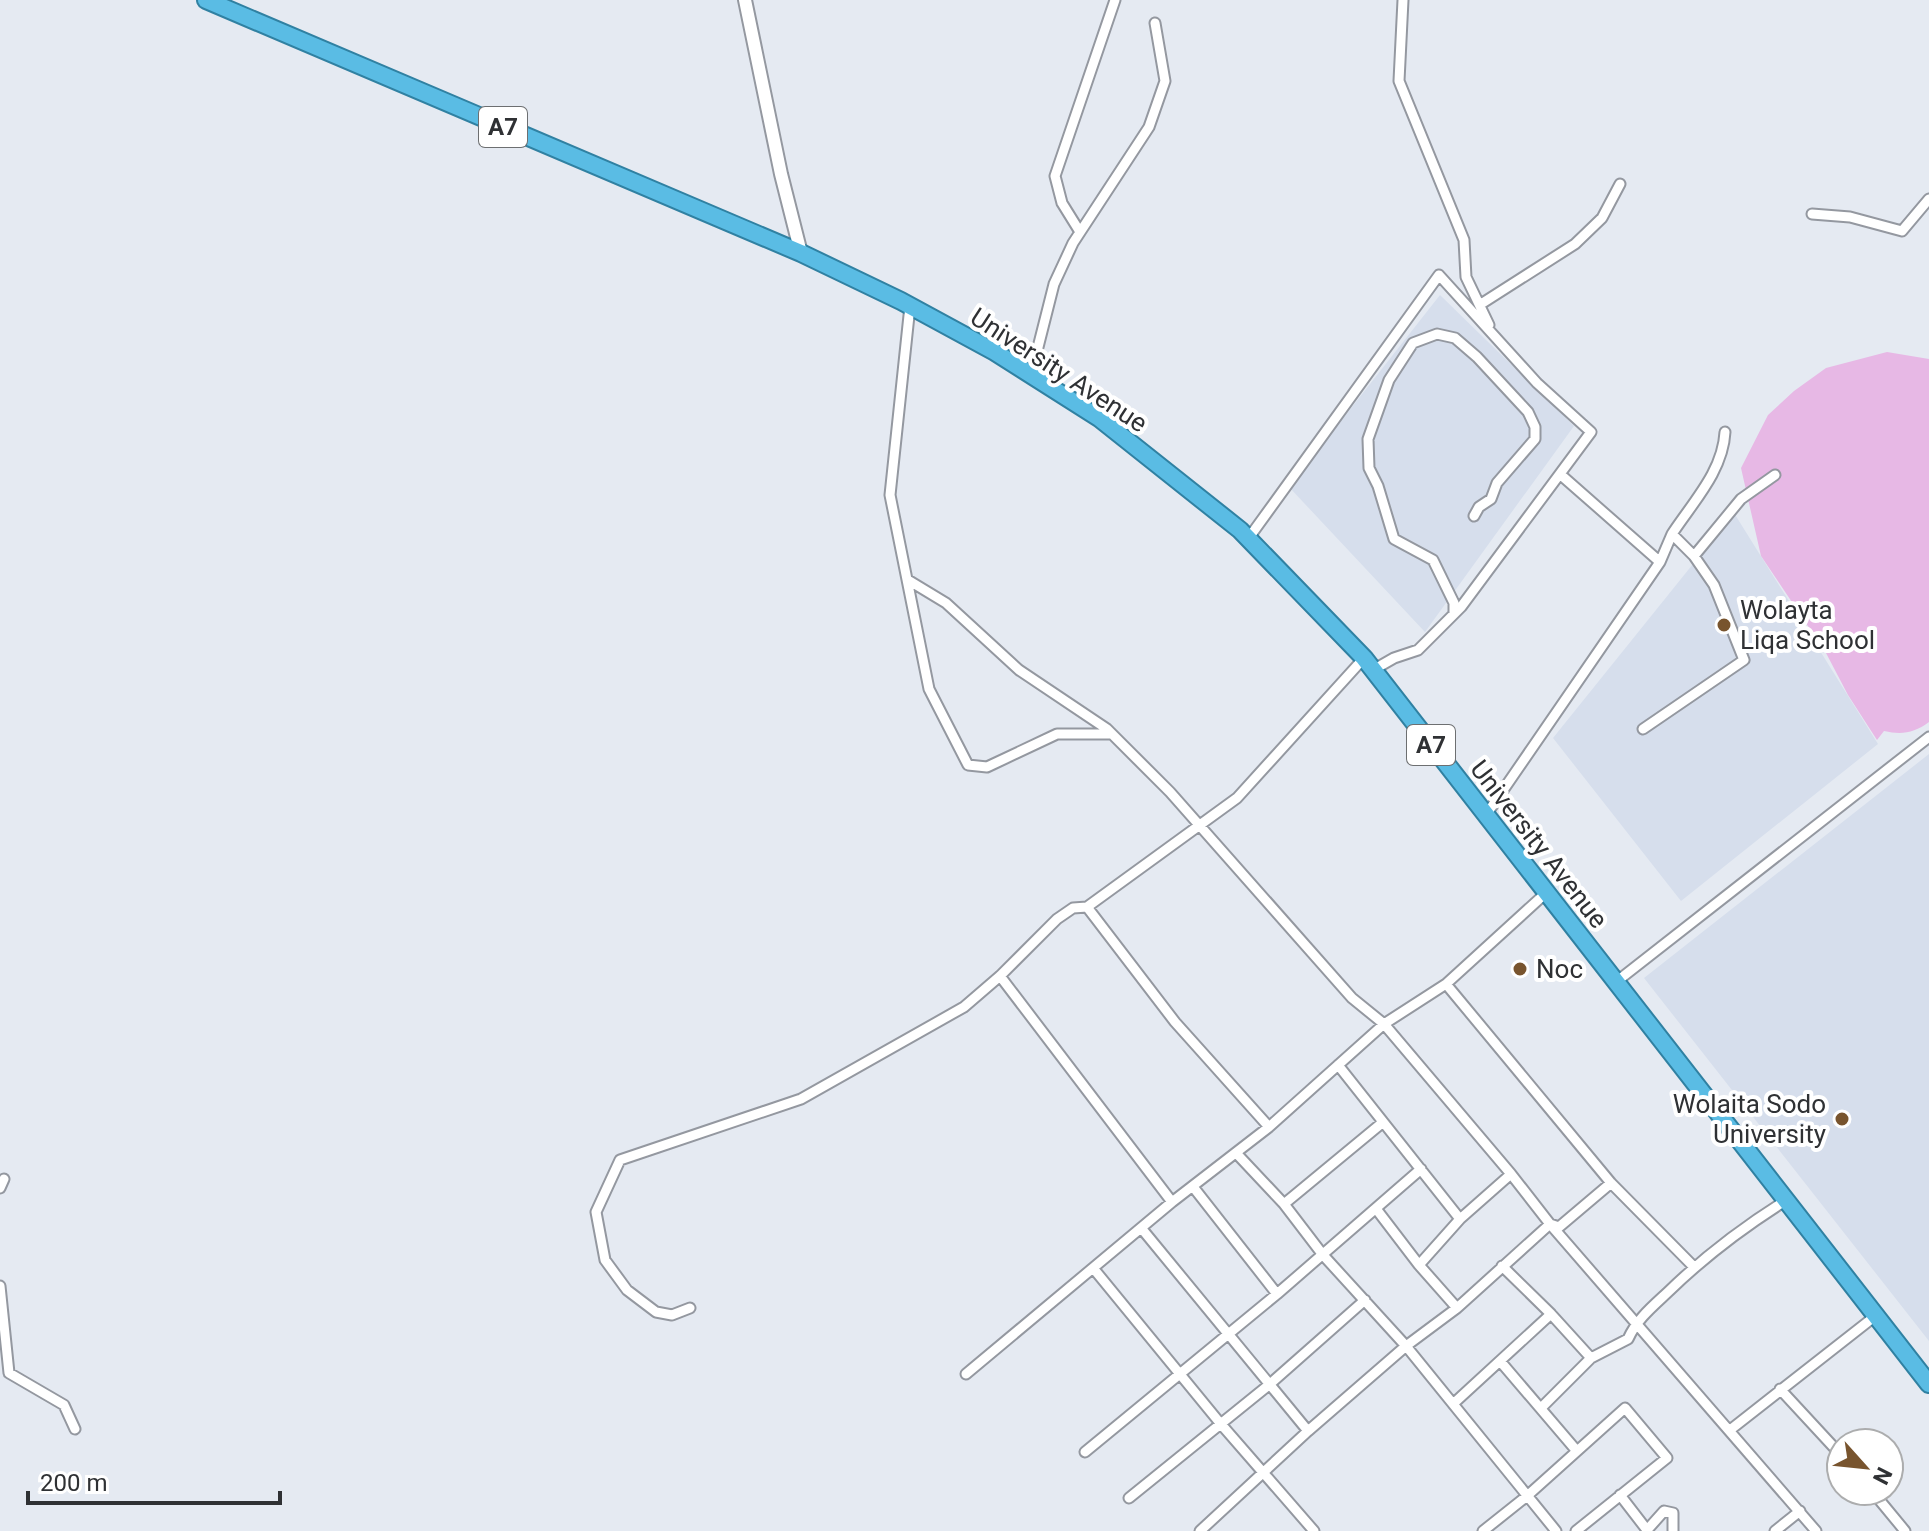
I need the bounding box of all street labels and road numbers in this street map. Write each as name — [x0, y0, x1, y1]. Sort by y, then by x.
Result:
road number: A7 — [479, 107, 527, 147]
street label: University Avenue — [965, 302, 1153, 438]
road number: A7 — [1407, 725, 1455, 765]
street label: University Avenue — [1464, 754, 1614, 934]

